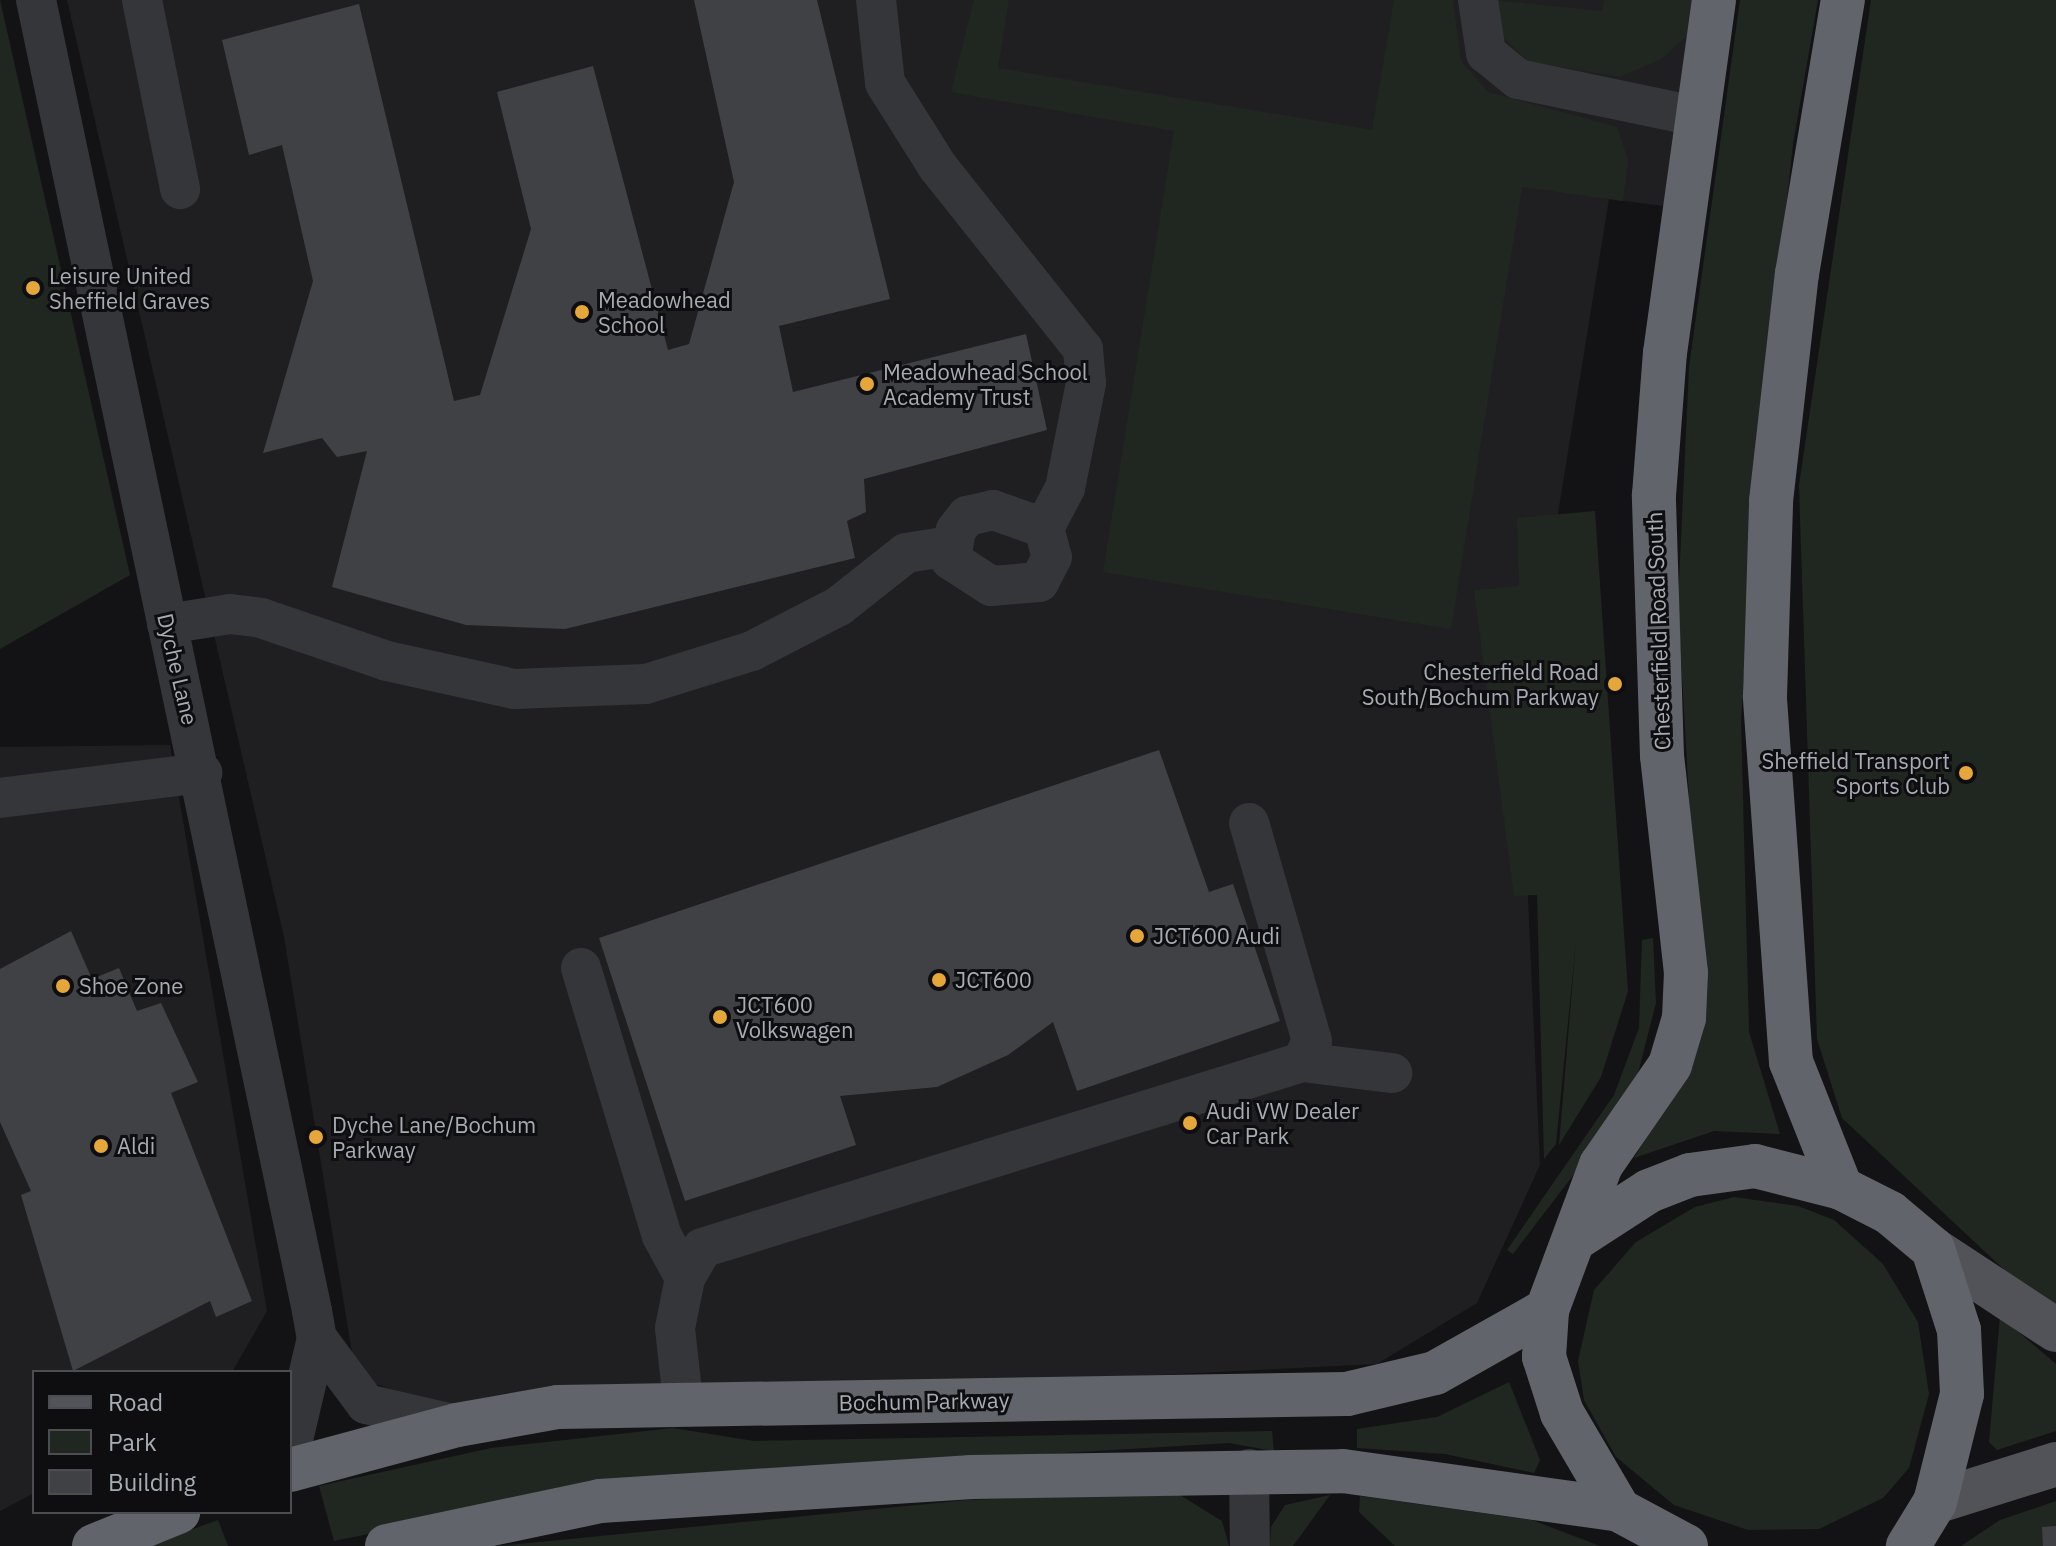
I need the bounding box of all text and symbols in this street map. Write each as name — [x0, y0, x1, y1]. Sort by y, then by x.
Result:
place label: Leisure United Sheffield Graves — [49, 262, 210, 314]
marker: Leisure United Sheffield Graves — [24, 279, 42, 297]
place label: Meadowhead School — [598, 286, 731, 338]
marker: Meadowhead School — [573, 303, 591, 321]
place label: Meadowhead School Academy Trust — [883, 358, 1088, 410]
marker: Meadowhead School Academy Trust — [858, 375, 876, 393]
street label: Chesterfield Road South — [1641, 511, 1675, 751]
street label: Dyche Lane — [152, 611, 204, 727]
place label: Chesterfield Road South/Bochum Parkway — [1362, 658, 1599, 710]
marker: Chesterfield Road South/Bochum Parkway — [1606, 675, 1624, 693]
place label: Sheffield Transport Sports Club — [1762, 747, 1950, 798]
marker: Sheffield Transport Sports Club — [1957, 764, 1975, 782]
place label: JCT600 Audi — [1153, 923, 1280, 949]
marker: JCT600 Audi — [1128, 927, 1146, 945]
place label: JCT600 — [955, 967, 1032, 993]
marker: JCT600 — [930, 971, 948, 989]
place label: Shoe Zone — [79, 973, 183, 999]
marker: Shoe Zone — [54, 977, 72, 995]
place label: JCT600 Volkswagen — [736, 991, 853, 1042]
marker: JCT600 Volkswagen — [711, 1008, 729, 1026]
place label: Audi VW Dealer Car Park — [1206, 1097, 1359, 1148]
place label: Dyche Lane/Bochum Parkway — [332, 1111, 536, 1162]
marker: Audi VW Dealer Car Park — [1181, 1114, 1199, 1132]
marker: Dyche Lane/Bochum Parkway — [307, 1128, 325, 1146]
place label: Aldi — [117, 1133, 155, 1159]
marker: Aldi — [92, 1137, 110, 1155]
legend — [32, 1370, 292, 1514]
text: Road — [108, 1386, 163, 1418]
street label: Bochum Parkway — [838, 1386, 1010, 1416]
text: Park — [108, 1426, 157, 1458]
text: Building — [108, 1466, 196, 1498]

